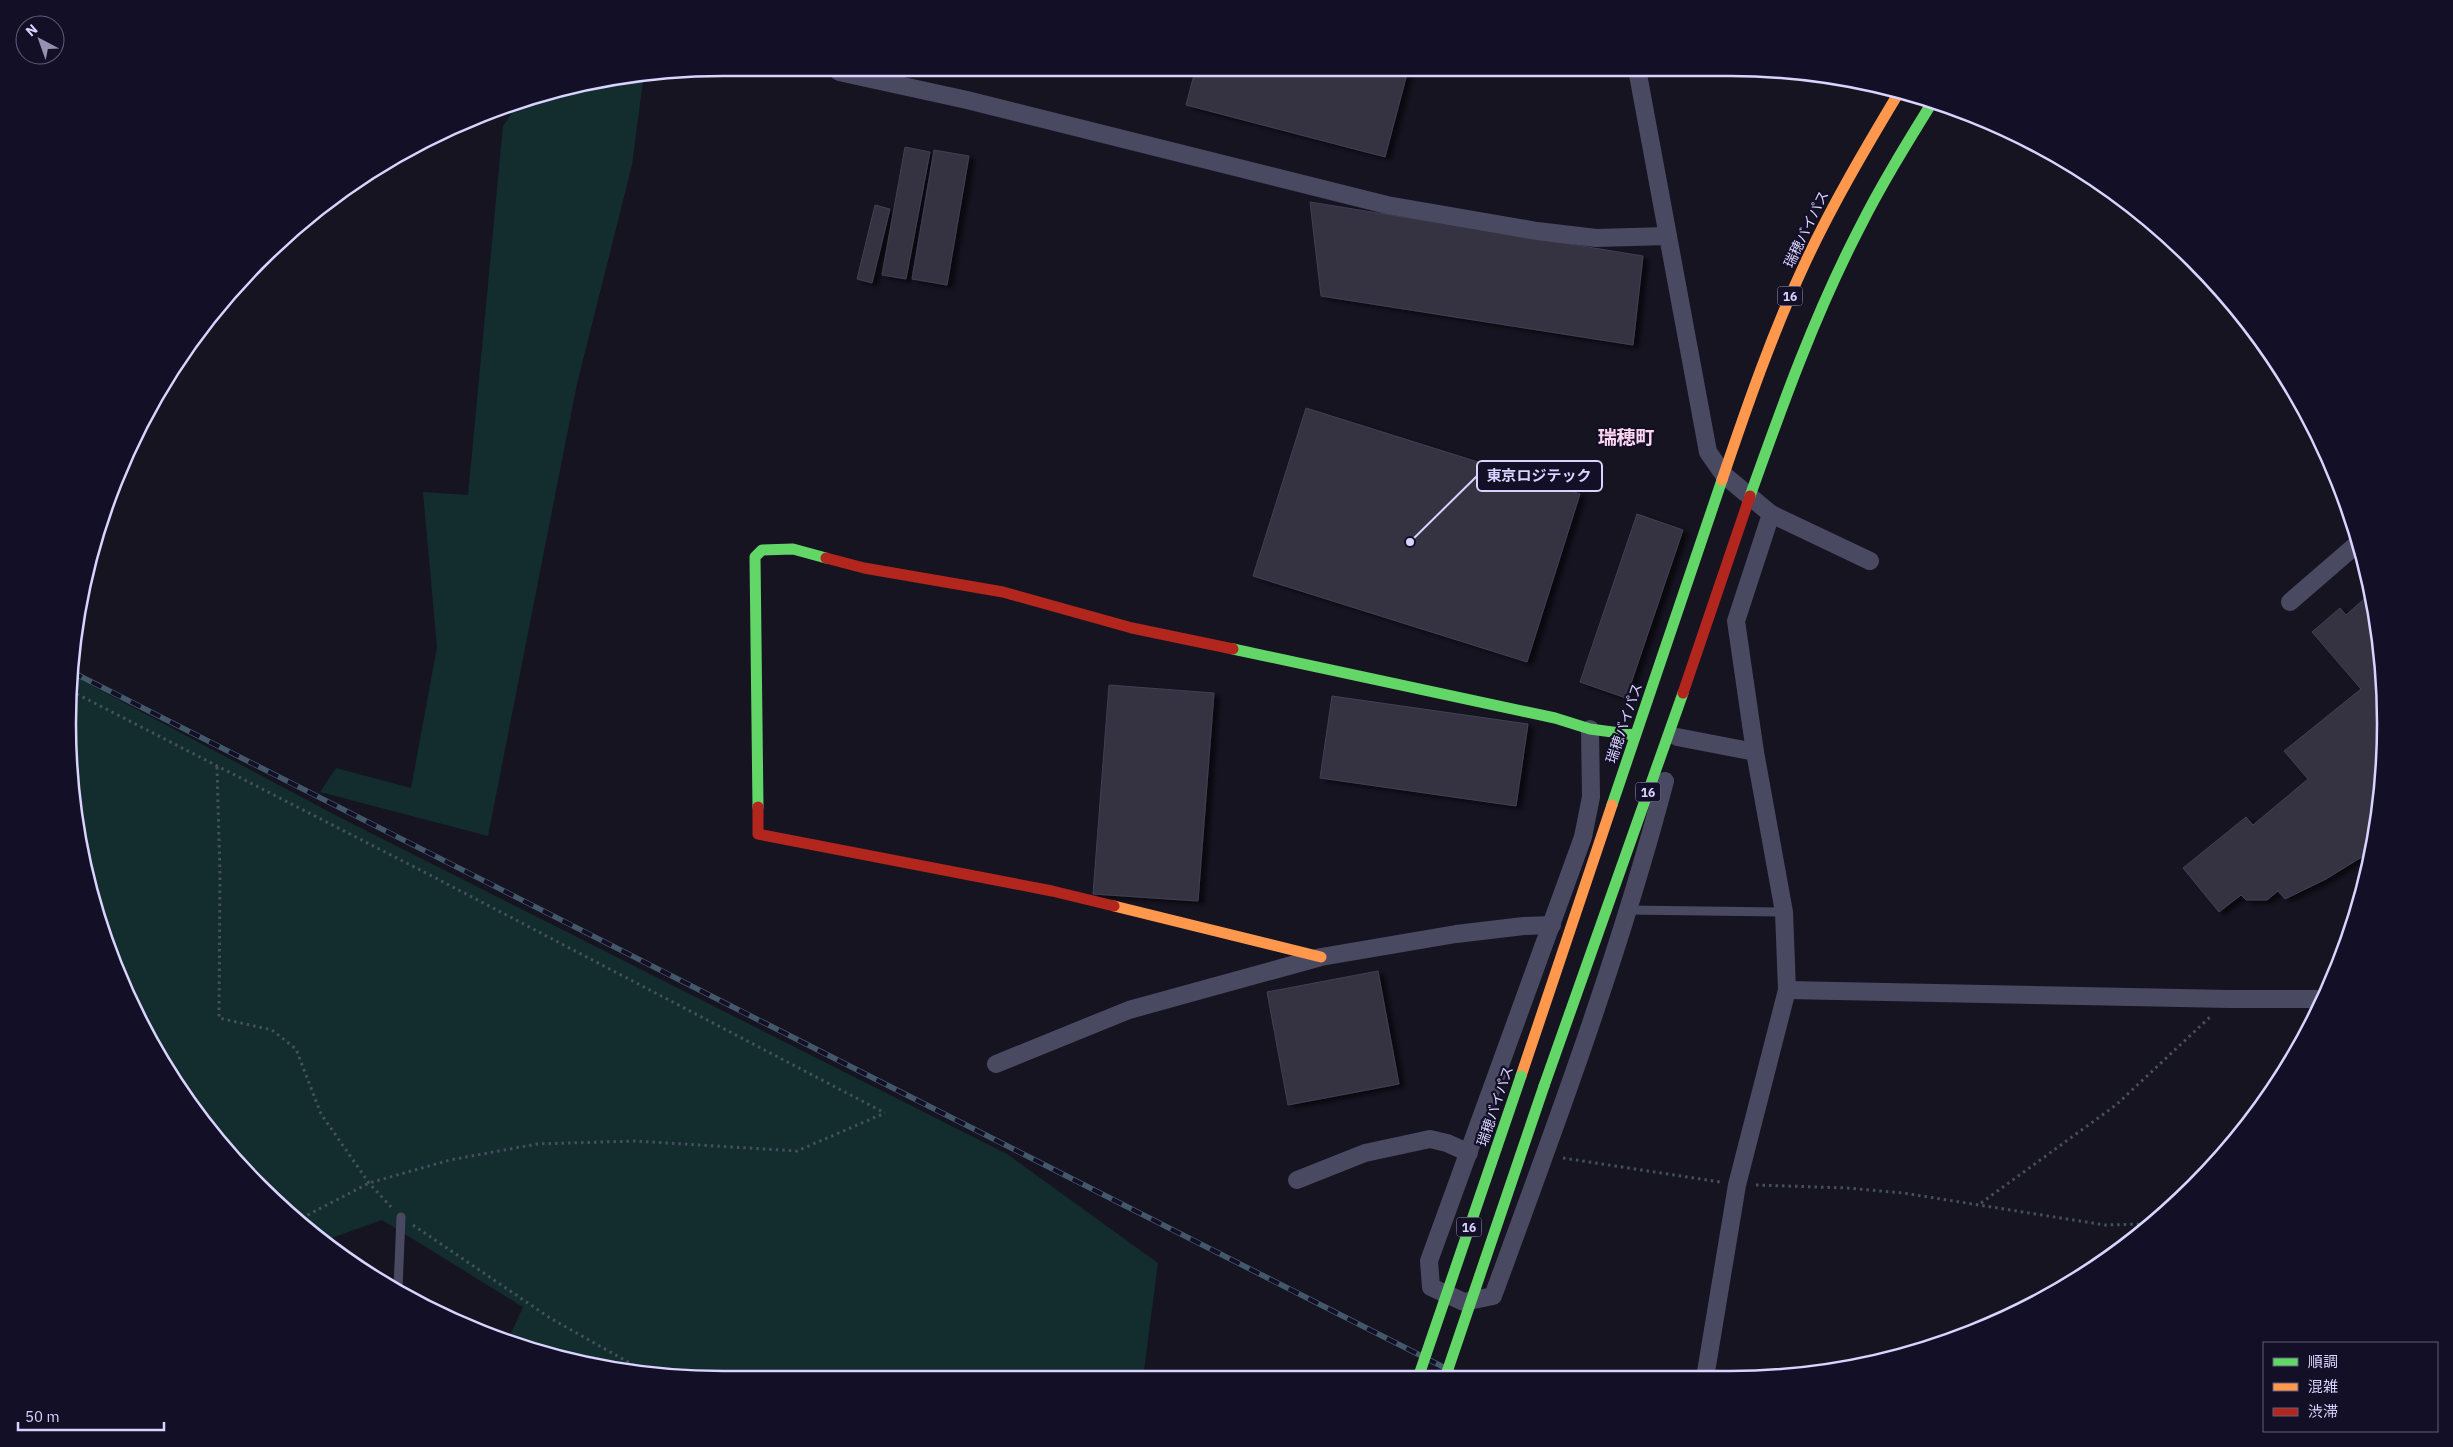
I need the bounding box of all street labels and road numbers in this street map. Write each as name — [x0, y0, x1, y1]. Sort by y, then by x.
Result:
street label: 瑞穂バイパス — [1780, 187, 1832, 271]
road number: 16 — [1778, 286, 1802, 306]
street label: 瑞穂バイパス — [1602, 680, 1646, 766]
road number: 16 — [1636, 782, 1660, 802]
street label: 瑞穂バイパス — [1473, 1063, 1517, 1149]
road number: 16 — [1456, 1218, 1482, 1236]

